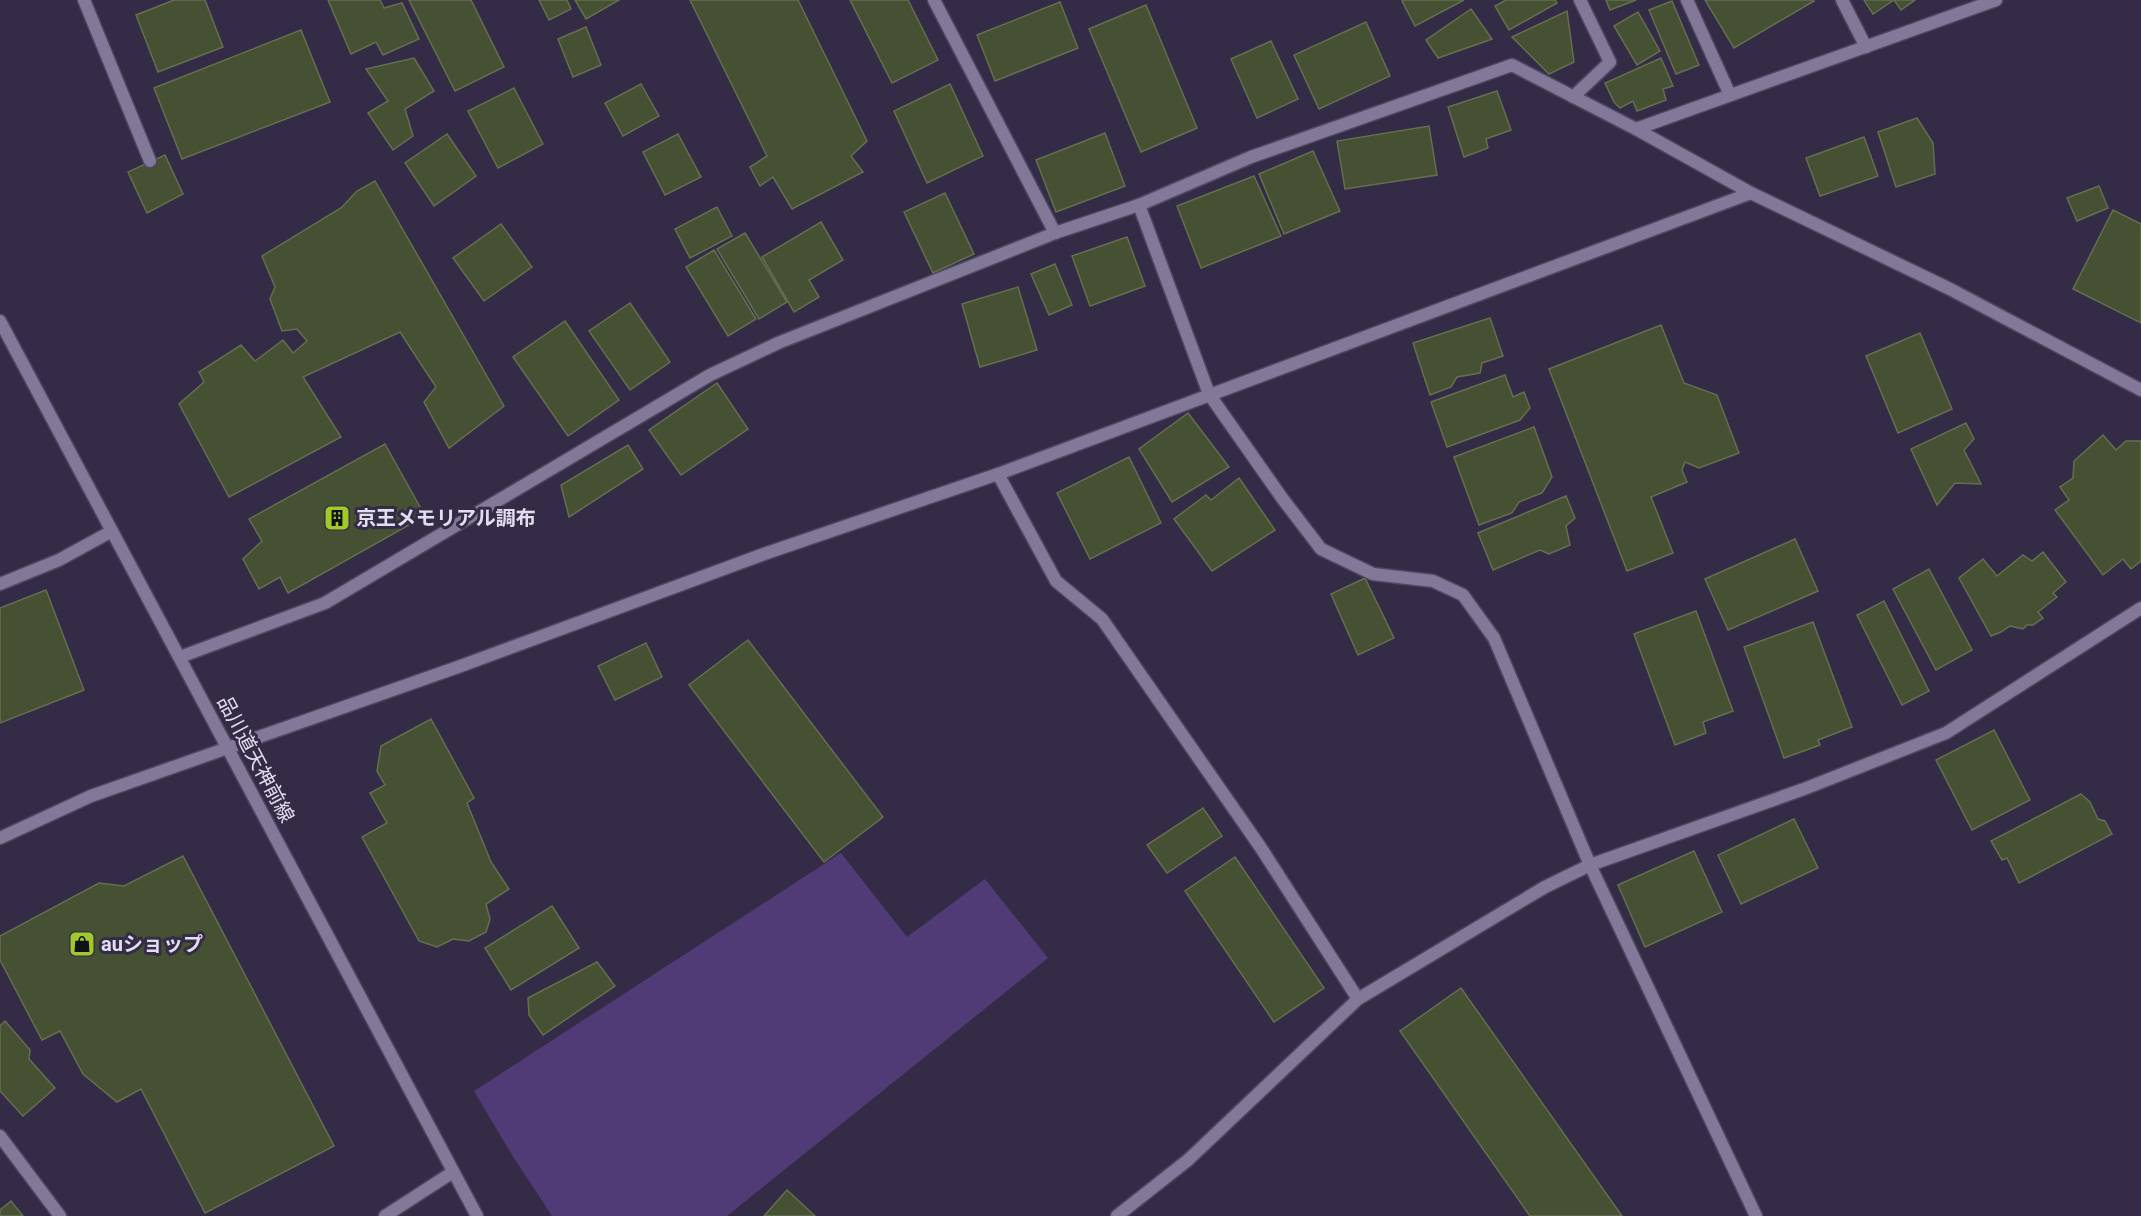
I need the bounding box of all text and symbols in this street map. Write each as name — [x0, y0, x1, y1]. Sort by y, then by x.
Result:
building icon: 京王メモリアル調布 — [322, 503, 352, 533]
place label: 京王メモリアル調布 — [356, 506, 536, 530]
street label: 品川道天神前線 — [213, 692, 299, 826]
shop icon: auショップ — [67, 929, 97, 959]
place label: auショップ — [101, 932, 203, 956]

